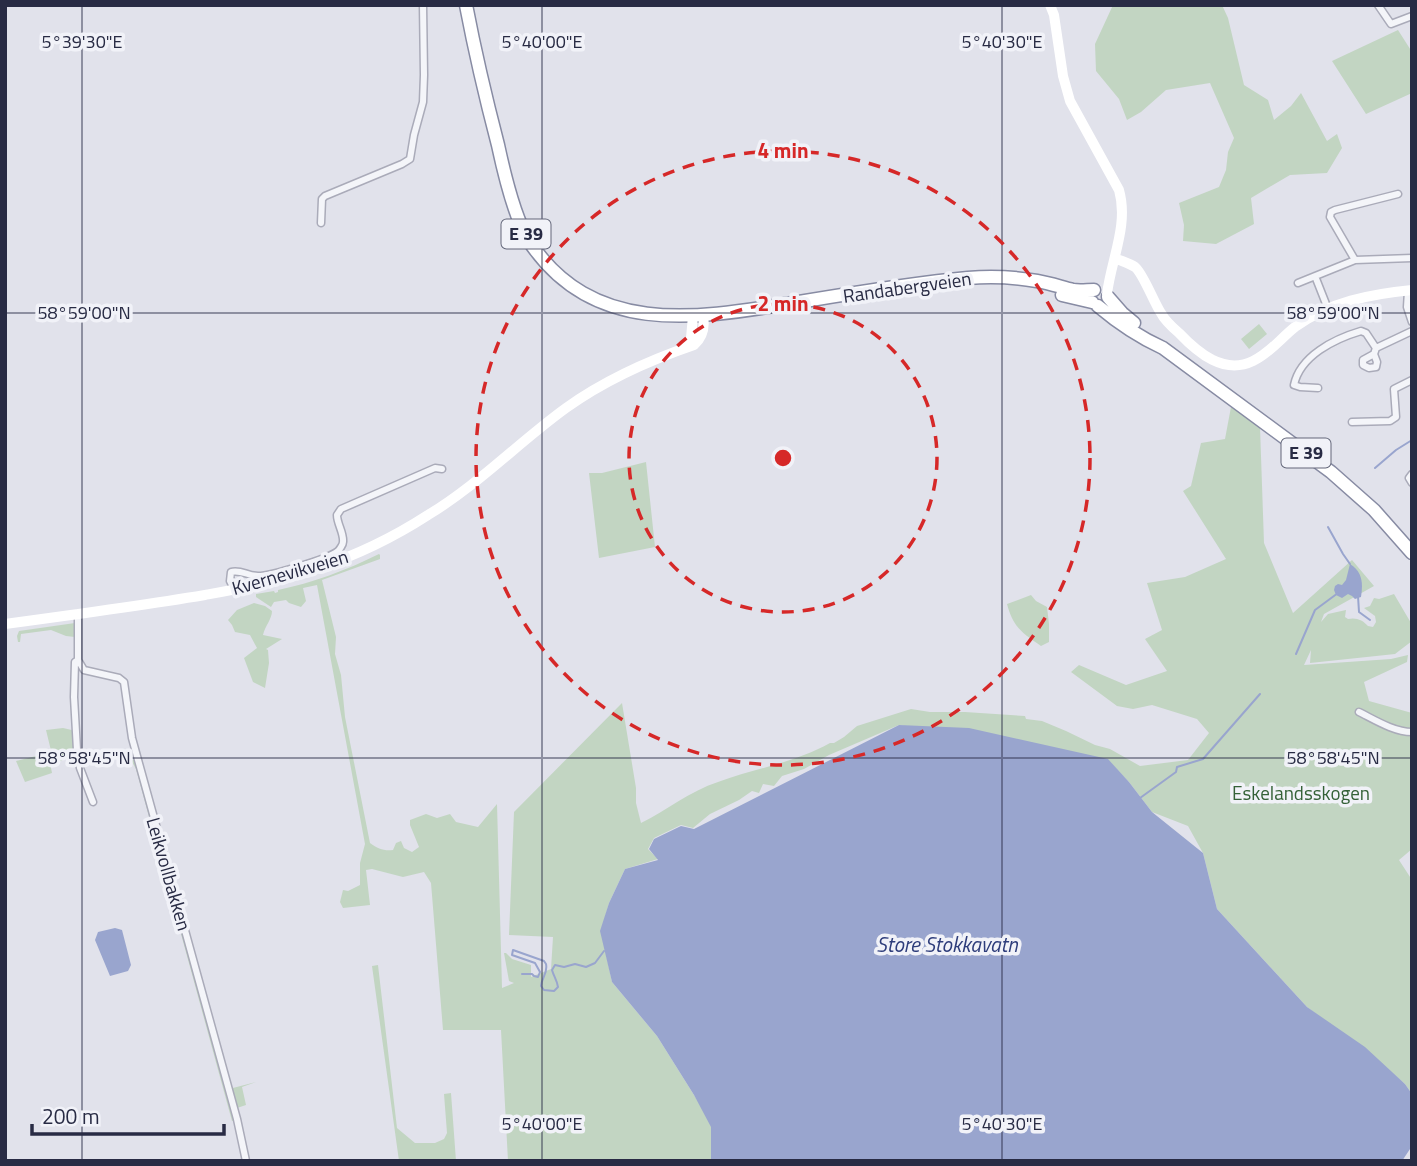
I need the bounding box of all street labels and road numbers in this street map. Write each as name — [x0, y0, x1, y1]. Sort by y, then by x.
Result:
road number: E 39 — [502, 220, 550, 248]
street label: Randabergveien — [841, 263, 973, 310]
road number: E 39 — [1282, 438, 1330, 467]
street label: Kvernevikveien — [228, 541, 352, 602]
street label: Leikvollbakken — [139, 814, 200, 934]

